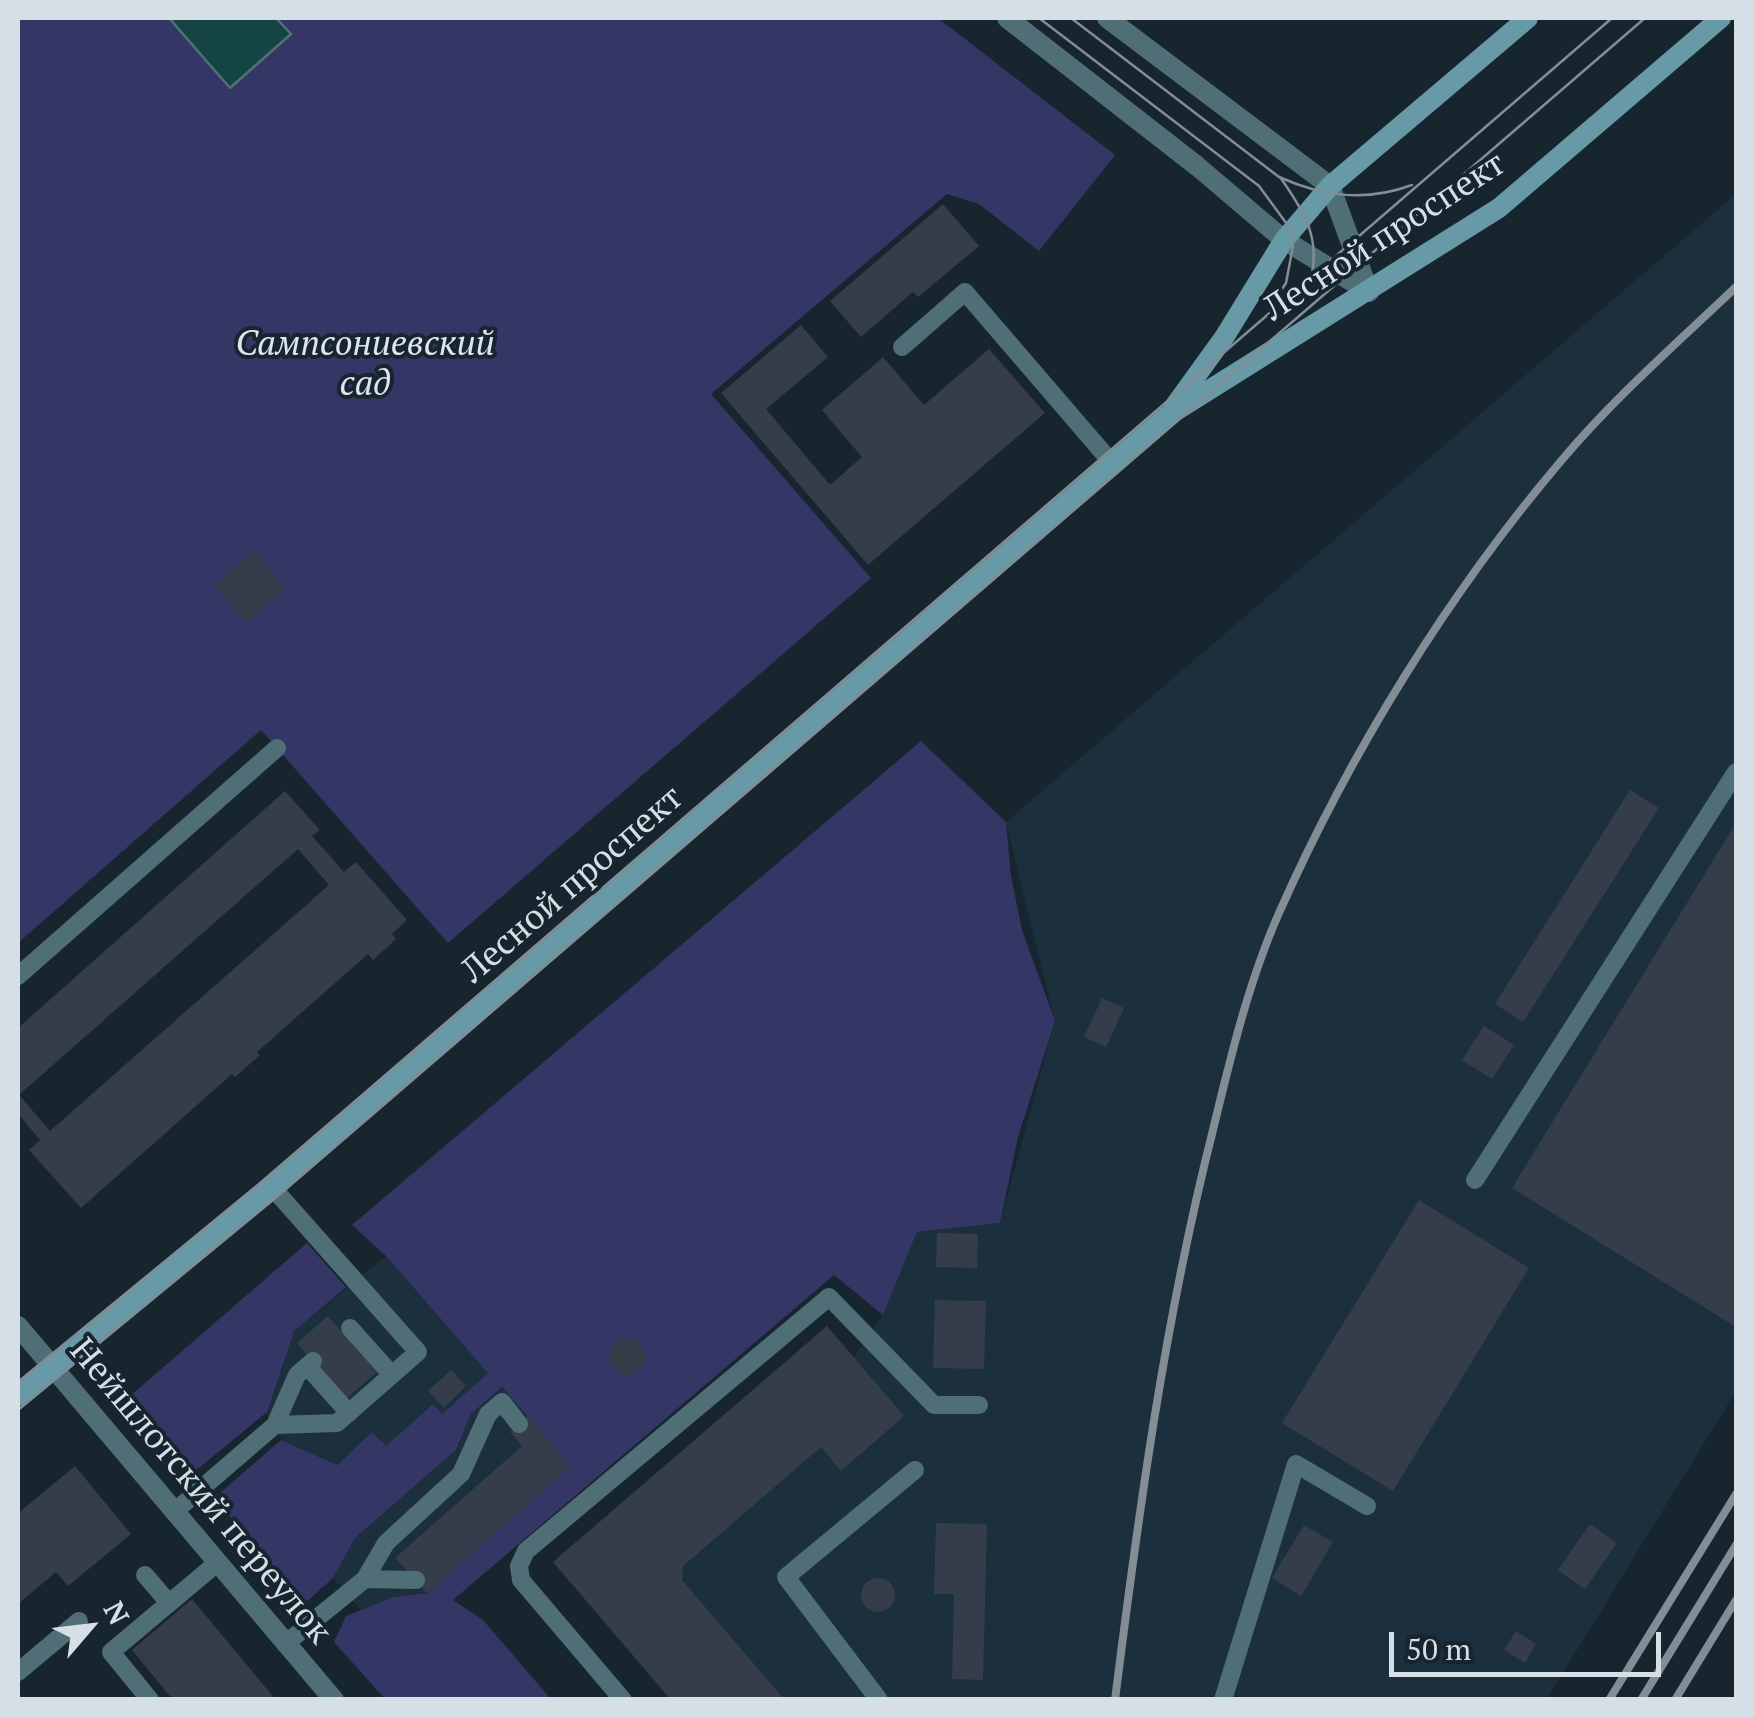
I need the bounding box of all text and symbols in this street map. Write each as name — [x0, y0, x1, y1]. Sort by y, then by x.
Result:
street label: Лесной проспект — [1256, 143, 1514, 331]
park label: Сампсониевский сад — [235, 324, 495, 406]
street label: Лесной проспект — [454, 778, 692, 992]
street label: Нейшлотский переулок — [60, 1331, 340, 1653]
north arrow — [40, 1577, 140, 1677]
text: N — [96, 1595, 138, 1631]
scale bar — [1394, 1612, 1666, 1674]
text: 50 m — [1406, 1629, 1471, 1669]

